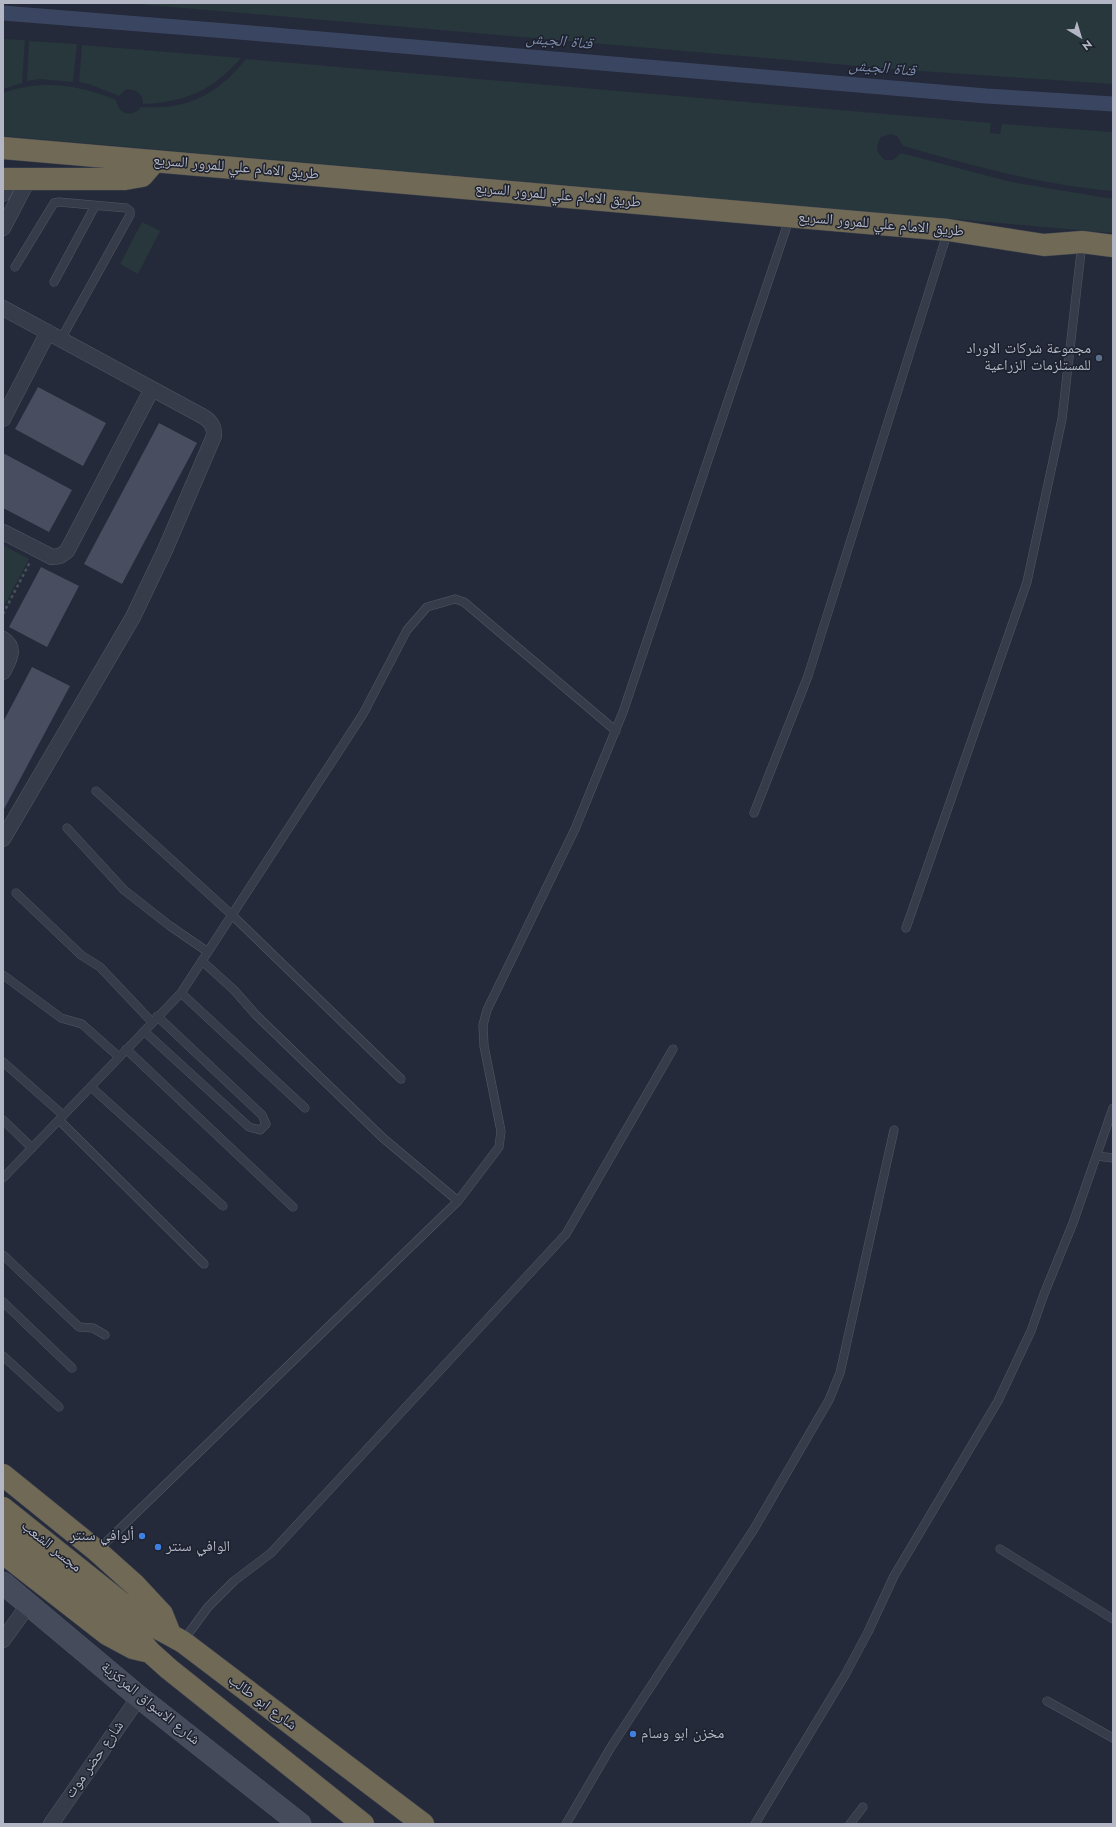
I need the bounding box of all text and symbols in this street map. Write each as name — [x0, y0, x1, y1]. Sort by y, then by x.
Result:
north arrow — [1060, 16, 1100, 56]
water label: قناة الجيش — [525, 30, 593, 54]
text: N — [1079, 36, 1096, 54]
water label: قناة الجيش — [848, 57, 916, 81]
street label: طريق الامام علي للمرور السريع — [152, 152, 320, 184]
street label: طريق الامام علي للمرور السريع — [474, 180, 642, 212]
street label: طريق الامام علي للمرور السريع — [797, 209, 965, 241]
place label: مجموعة شركات الاوراد للمستلزمات الزراعية — [966, 340, 1091, 375]
marker: مجموعة شركات الاوراد للمستلزمات الزراعية — [1094, 353, 1104, 363]
street label: مجسر الشعب — [17, 1517, 85, 1577]
place label: ألوافي سنتر — [70, 1527, 134, 1545]
marker: ألوافي سنتر — [137, 1531, 147, 1541]
place label: الوافي سنتر — [166, 1538, 230, 1556]
marker: الوافي سنتر — [153, 1542, 163, 1552]
street label: شارع الاسواق المركزية — [97, 1659, 203, 1749]
street label: شارع ابو طالب — [224, 1671, 300, 1735]
street label: شارع حضر موت — [62, 1718, 128, 1802]
place label: مخزن ابو وسام — [641, 1725, 724, 1743]
marker: مخزن ابو وسام — [628, 1729, 638, 1739]

